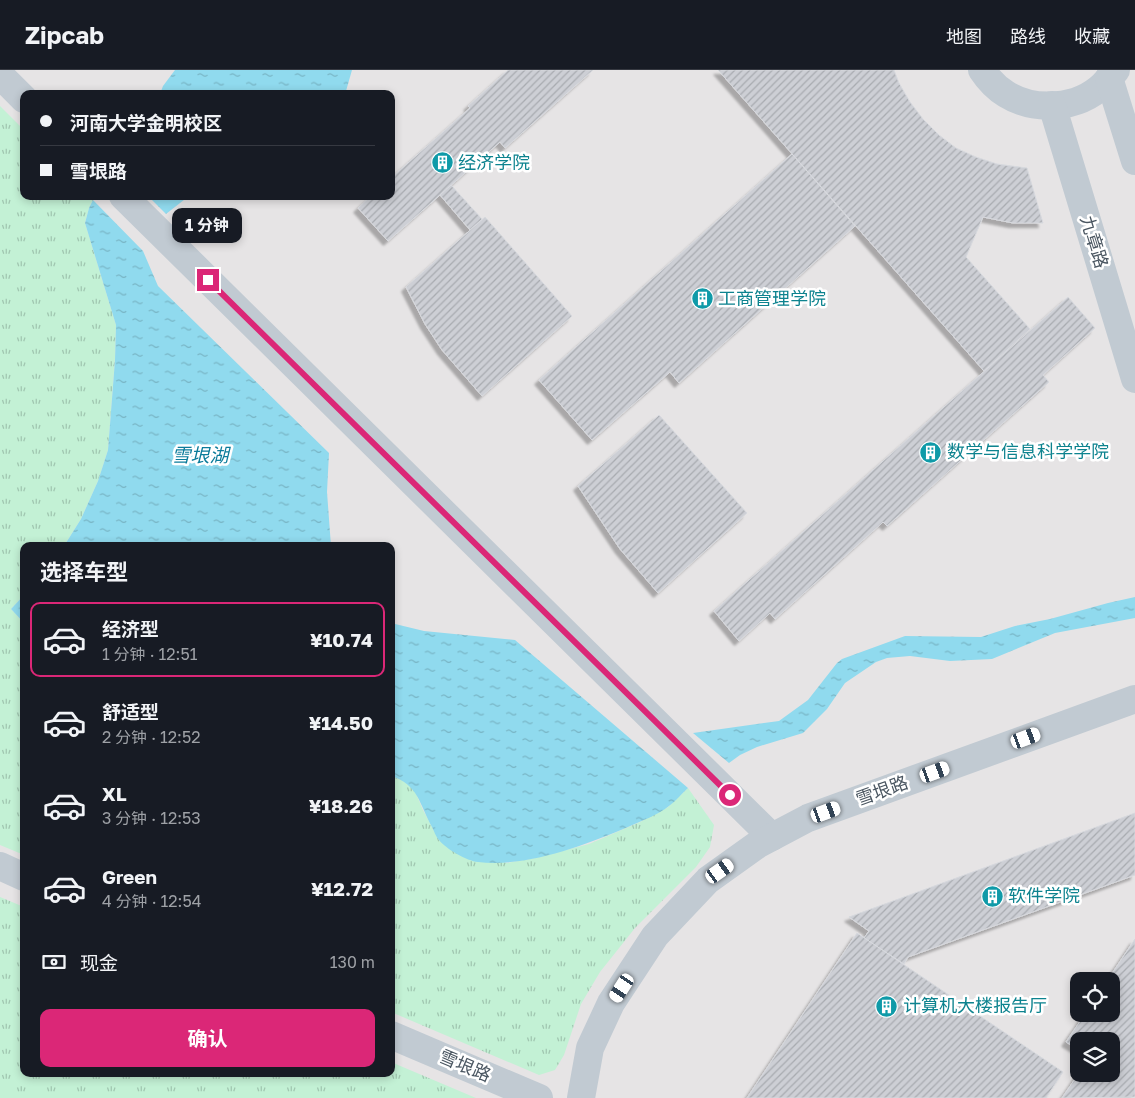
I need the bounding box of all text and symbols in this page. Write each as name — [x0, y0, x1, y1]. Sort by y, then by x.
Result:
text: Zipcab — [25, 20, 104, 49]
text: 地图 — [946, 25, 982, 47]
text: 路线 — [1010, 25, 1046, 47]
text: 收藏 — [1074, 25, 1110, 47]
text: 河南大学金明校区 — [70, 111, 222, 134]
building icon: 经济学院 — [430, 151, 454, 175]
place label: 经济学院 — [458, 151, 530, 173]
text: 雪垠路 — [70, 159, 127, 182]
callout: 1 分钟 — [173, 208, 243, 242]
street label: 九章路 — [1077, 213, 1113, 271]
text: 1 分钟 — [185, 215, 229, 235]
route end — [197, 269, 219, 291]
building icon: 工商管理学院 — [690, 287, 714, 311]
place label: 工商管理学院 — [718, 287, 826, 309]
building icon: 数学与信息科学学院 — [919, 440, 943, 464]
place label: 数学与信息科学学院 — [947, 440, 1109, 462]
water label: 雪垠湖 — [171, 443, 231, 466]
text: 选择车型 — [40, 558, 128, 585]
icon: car — [42, 617, 87, 662]
text: 经济型 — [102, 617, 159, 640]
text: ¥10.74 — [310, 628, 373, 651]
text: 1 分钟 · 12:51 — [102, 644, 197, 664]
icon: car — [42, 700, 87, 745]
text: 舒适型 — [102, 700, 159, 723]
text: ¥14.50 — [309, 711, 373, 734]
car — [1009, 726, 1042, 750]
text: 2 分钟 · 12:52 — [102, 727, 200, 747]
car — [918, 760, 951, 784]
street label: 雪垠路 — [853, 770, 911, 810]
text: XL — [102, 782, 127, 805]
icon: car — [42, 783, 87, 828]
route start — [719, 784, 741, 806]
text: ¥18.26 — [309, 794, 373, 817]
car — [809, 800, 842, 824]
text: 3 分钟 · 12:53 — [102, 808, 201, 828]
car — [703, 856, 736, 886]
text: Green — [102, 865, 157, 888]
icon: car — [42, 866, 87, 911]
text: ¥12.72 — [311, 877, 373, 900]
building icon: 软件学院 — [980, 884, 1004, 908]
place label: 软件学院 — [1008, 884, 1080, 906]
text: 4 分钟 · 12:54 — [102, 891, 201, 911]
icon: cash — [40, 948, 68, 976]
text: 现金 — [80, 951, 118, 974]
text: 130 m — [330, 952, 375, 972]
car — [607, 971, 636, 1005]
map controls — [1070, 972, 1120, 1082]
button: locate — [1070, 972, 1120, 1022]
building icon: 计算机大楼报告厅 — [875, 994, 899, 1018]
place label: 计算机大楼报告厅 — [903, 994, 1047, 1016]
button: 确认 — [40, 1009, 375, 1067]
button: layers — [1070, 1032, 1120, 1082]
street label: 雪垠路 — [436, 1044, 495, 1086]

